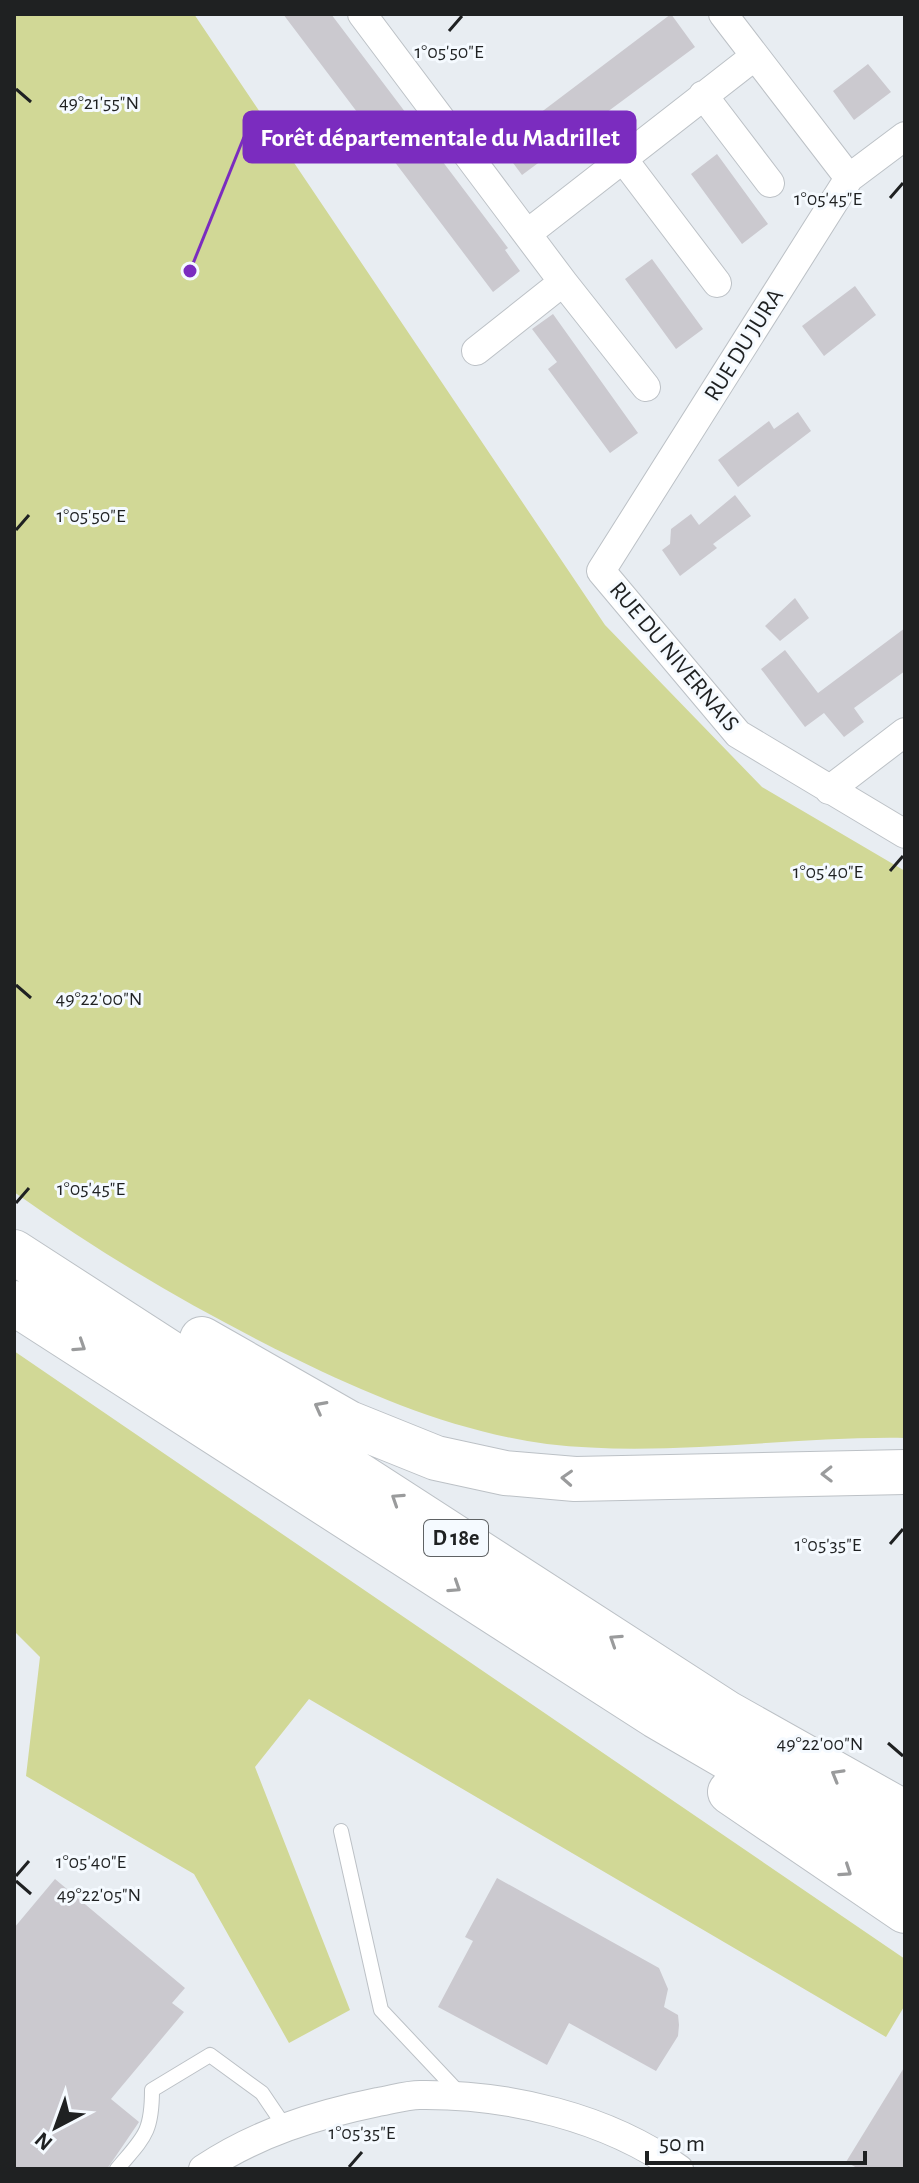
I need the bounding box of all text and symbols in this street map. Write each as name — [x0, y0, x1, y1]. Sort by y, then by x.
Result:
text: 1°05'50"E — [414, 42, 484, 62]
text: 49°21'55"N — [59, 93, 139, 113]
callout: Forêt départementale du Madrillet — [244, 112, 635, 162]
text: Forêt départementale du Madrillet — [260, 125, 620, 151]
text: 1°05'45"E — [794, 189, 862, 209]
street label: RUE DU JURA — [700, 284, 788, 405]
text: 1°05'50"E — [56, 506, 126, 526]
street label: RUE DU NIVERNAIS — [605, 578, 743, 736]
text: 1°05'40"E — [793, 862, 864, 882]
text: 49°22'00"N — [56, 989, 142, 1009]
text: 1°05'45"E — [57, 1179, 125, 1199]
one-way arrow — [71, 1336, 85, 1351]
one-way arrow — [314, 1401, 329, 1417]
one-way arrow — [820, 1465, 833, 1482]
one-way arrow — [560, 1470, 573, 1487]
one-way arrow — [391, 1494, 405, 1509]
road number: D 18e — [424, 1520, 488, 1556]
text: 1°05'35"E — [795, 1535, 862, 1555]
one-way arrow — [446, 1577, 461, 1592]
one-way arrow — [609, 1635, 624, 1650]
text: 49°22'00"N — [777, 1734, 863, 1754]
one-way arrow — [831, 1769, 846, 1785]
text: 1°05'40"E — [56, 1852, 127, 1872]
one-way arrow — [837, 1861, 851, 1876]
text: 49°22'05"N — [57, 1885, 141, 1905]
north arrow — [16, 2087, 96, 2167]
scale bar — [647, 2115, 865, 2165]
text: 1°05'35"E — [329, 2123, 396, 2143]
text: N — [31, 2128, 57, 2155]
text: 50 m — [659, 2132, 705, 2156]

